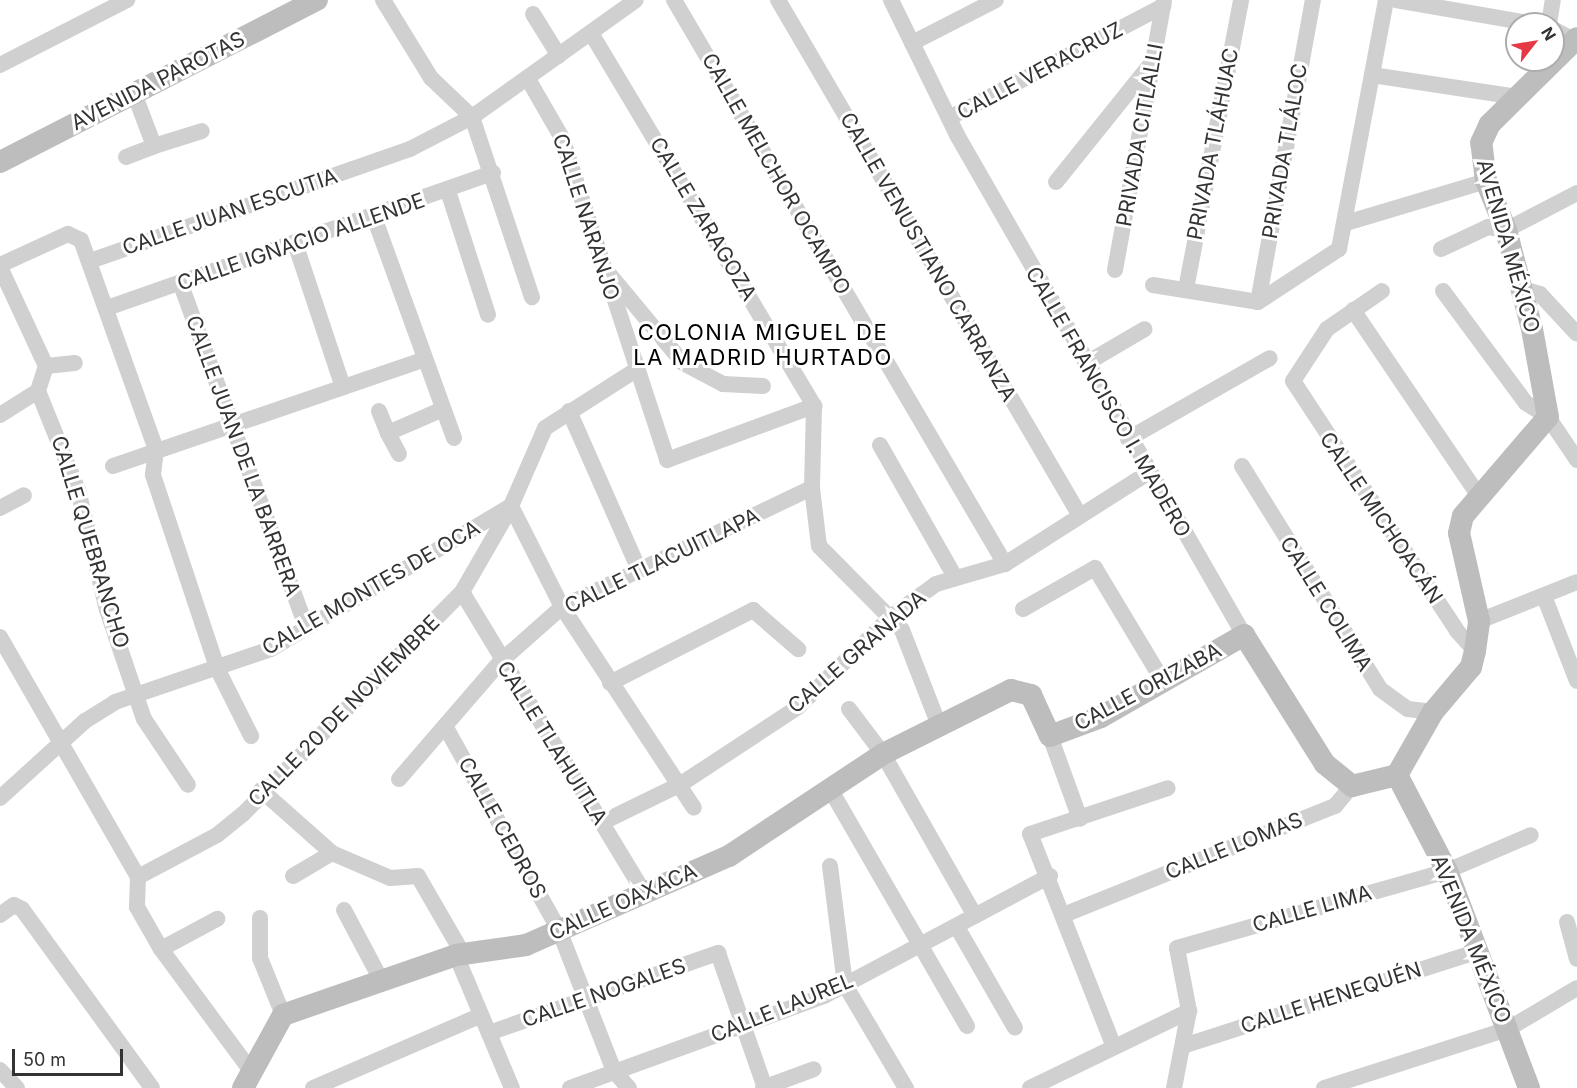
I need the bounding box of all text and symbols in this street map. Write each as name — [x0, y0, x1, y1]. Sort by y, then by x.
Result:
north arrow — [1505, 12, 1565, 72]
street label: CALLE VERACRUZ — [953, 17, 1127, 125]
text: N — [1537, 23, 1560, 44]
street label: AVENIDA PAROTAS — [67, 26, 249, 136]
street label: PRIVADA CITLALLI — [1112, 42, 1168, 228]
street label: PRIVADA TLÁHUAC — [1182, 46, 1244, 242]
street label: CALLE MELCHOR OCAMPO — [696, 49, 856, 299]
street label: PRIVADA TLÁLOC — [1257, 61, 1313, 241]
street label: CALLE VENUSTIANO CARRANZA — [835, 108, 1021, 406]
street label: CALLE NARANJO — [547, 130, 625, 304]
street label: CALLE ZARAGOZA — [644, 133, 762, 305]
street label: AVENIDA MÉXICO — [1471, 156, 1545, 336]
street label: CALLE JUAN ESCUTIA — [119, 163, 341, 261]
street label: CALLE IGNACIO ALLENDE — [174, 188, 428, 296]
street label: CALLE FRANCISCO I. MADERO — [1020, 262, 1196, 542]
street label: CALLE JUAN DE LA BARRERA — [180, 312, 306, 600]
district label: COLONIA MIGUEL DE LA MADRID HURTADO — [633, 319, 893, 370]
street label: CALLE MICHOACÁN — [1314, 427, 1448, 609]
street label: CALLE QUEBRANCHO — [46, 433, 134, 651]
street label: CALLE TLACUITLAPA — [560, 503, 764, 619]
street label: CALLE MONTES DE OCA — [258, 515, 484, 661]
street label: CALLE COLIMA — [1274, 532, 1378, 676]
street label: CALLE GRANADA — [783, 585, 931, 719]
street label: CALLE 20 DE NOVIEMBRE — [243, 610, 445, 812]
street label: CALLE ORIZABA — [1070, 638, 1226, 736]
street label: CALLE TLAHUITLA — [491, 656, 613, 830]
street label: CALLE CEDROS — [453, 753, 551, 903]
street label: CALLE LOMAS — [1162, 807, 1306, 885]
street label: AVENIDA MÉXICO — [1426, 851, 1516, 1027]
street label: CALLE OAXACA — [545, 858, 701, 946]
street label: CALLE LIMA — [1250, 880, 1374, 938]
street label: CALLE NOGALES — [519, 953, 689, 1033]
street label: CALLE HENEQUÉN — [1237, 957, 1425, 1039]
street label: CALLE LAUREL — [707, 968, 857, 1048]
scale bar — [15, 1037, 126, 1075]
text: 50 m — [23, 1049, 66, 1070]

